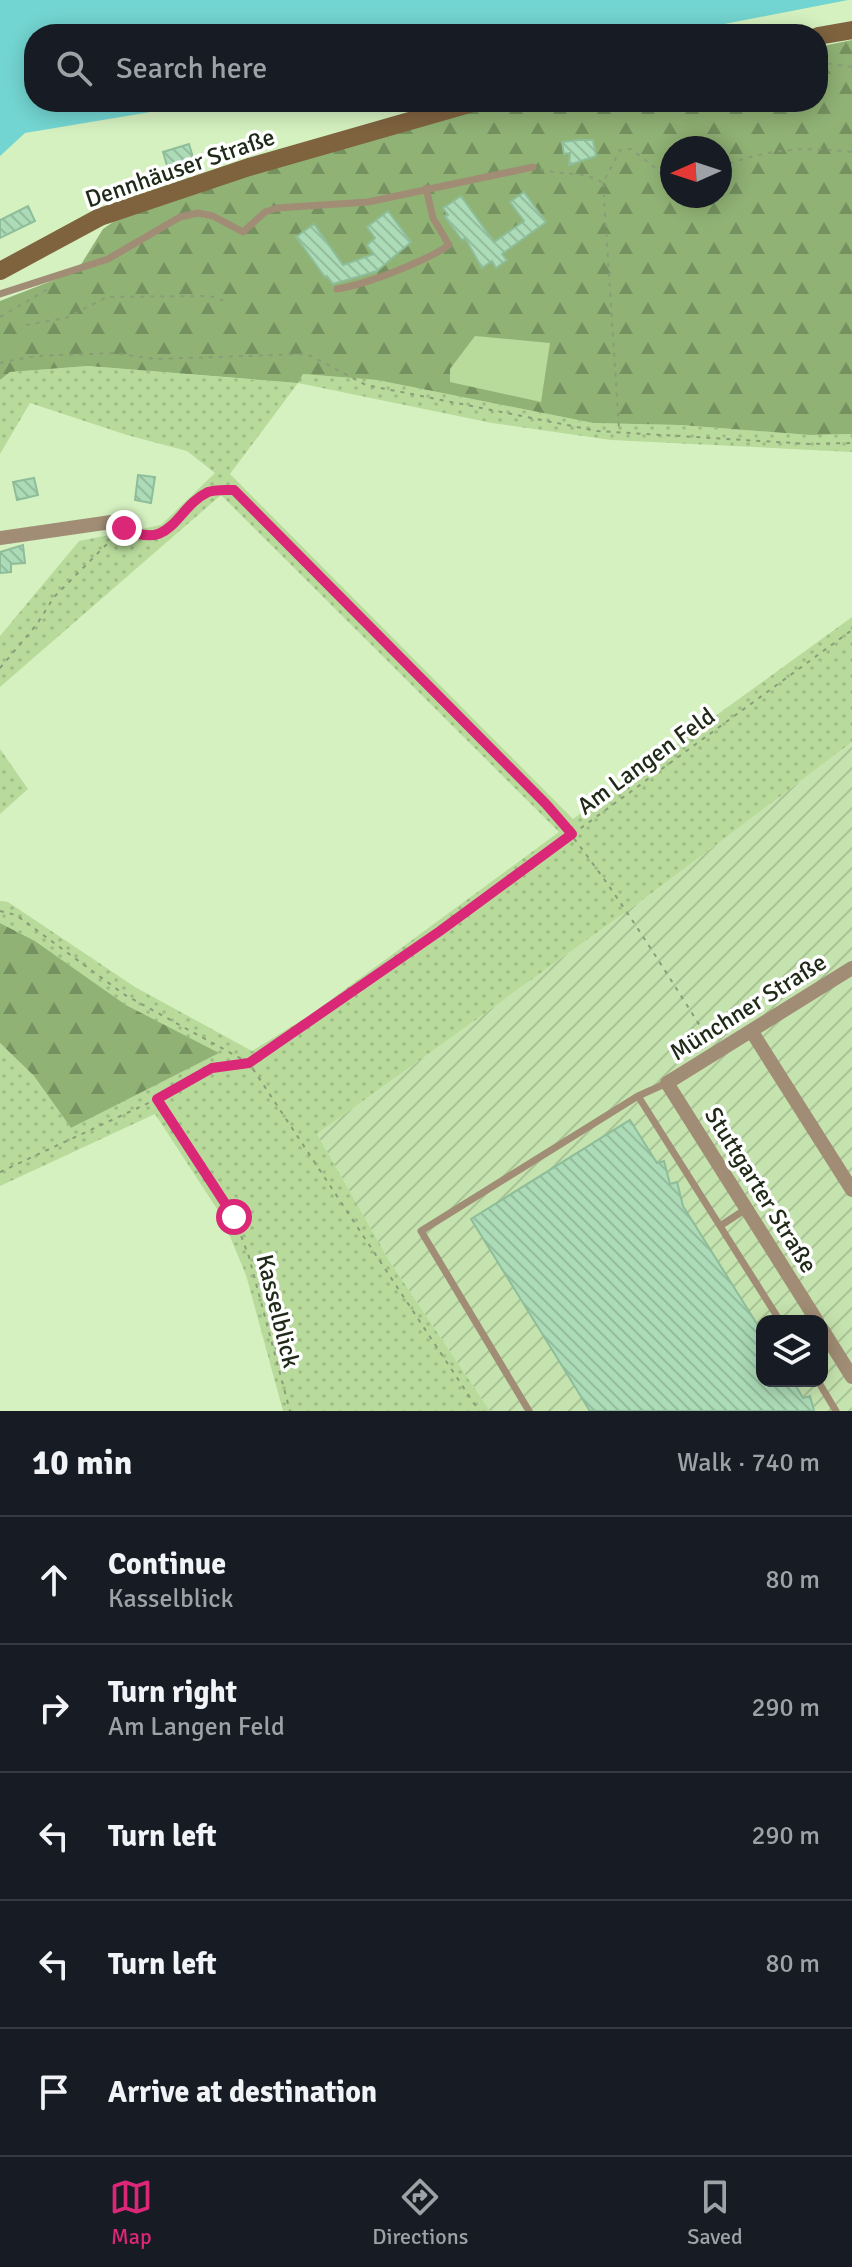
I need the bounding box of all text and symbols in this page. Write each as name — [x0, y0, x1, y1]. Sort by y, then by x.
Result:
search box — [24, 24, 828, 112]
icon: search — [52, 46, 96, 90]
text: Search here — [116, 50, 267, 87]
street label: Dennhäuser Straße — [81, 122, 279, 214]
north arrow — [660, 136, 732, 208]
route end — [106, 510, 142, 546]
street label: Am Langen Feld — [571, 701, 721, 821]
street label: Münchner Straße — [664, 947, 832, 1067]
street label: Stuttgarter Straße — [698, 1102, 824, 1278]
route start — [216, 1199, 252, 1235]
street label: Kasselblick — [249, 1251, 307, 1371]
map controls — [756, 1315, 828, 1387]
button: layers — [756, 1315, 828, 1387]
text: 10 min — [32, 1442, 132, 1484]
text: Walk · 740 m — [677, 1447, 820, 1479]
text: Continue — [108, 1546, 226, 1583]
icon: ahead — [32, 1558, 76, 1602]
text: 80 m — [765, 1564, 820, 1596]
text: Kasselblick — [108, 1583, 234, 1615]
text: Turn right — [108, 1674, 237, 1711]
icon: right — [32, 1686, 76, 1730]
text: 290 m — [751, 1692, 820, 1724]
text: Am Langen Feld — [108, 1711, 285, 1743]
icon: left — [32, 1814, 76, 1858]
text: Turn left — [108, 1818, 217, 1855]
text: 290 m — [751, 1820, 820, 1852]
icon: left — [32, 1942, 76, 1986]
text: Turn left — [108, 1946, 217, 1983]
text: 80 m — [765, 1948, 820, 1980]
icon: arrive — [32, 2070, 76, 2114]
text: Arrive at destination — [108, 2074, 377, 2111]
tab: Map — [109, 2175, 153, 2250]
tab: Directions — [372, 2175, 468, 2250]
tab: Saved — [687, 2175, 743, 2250]

